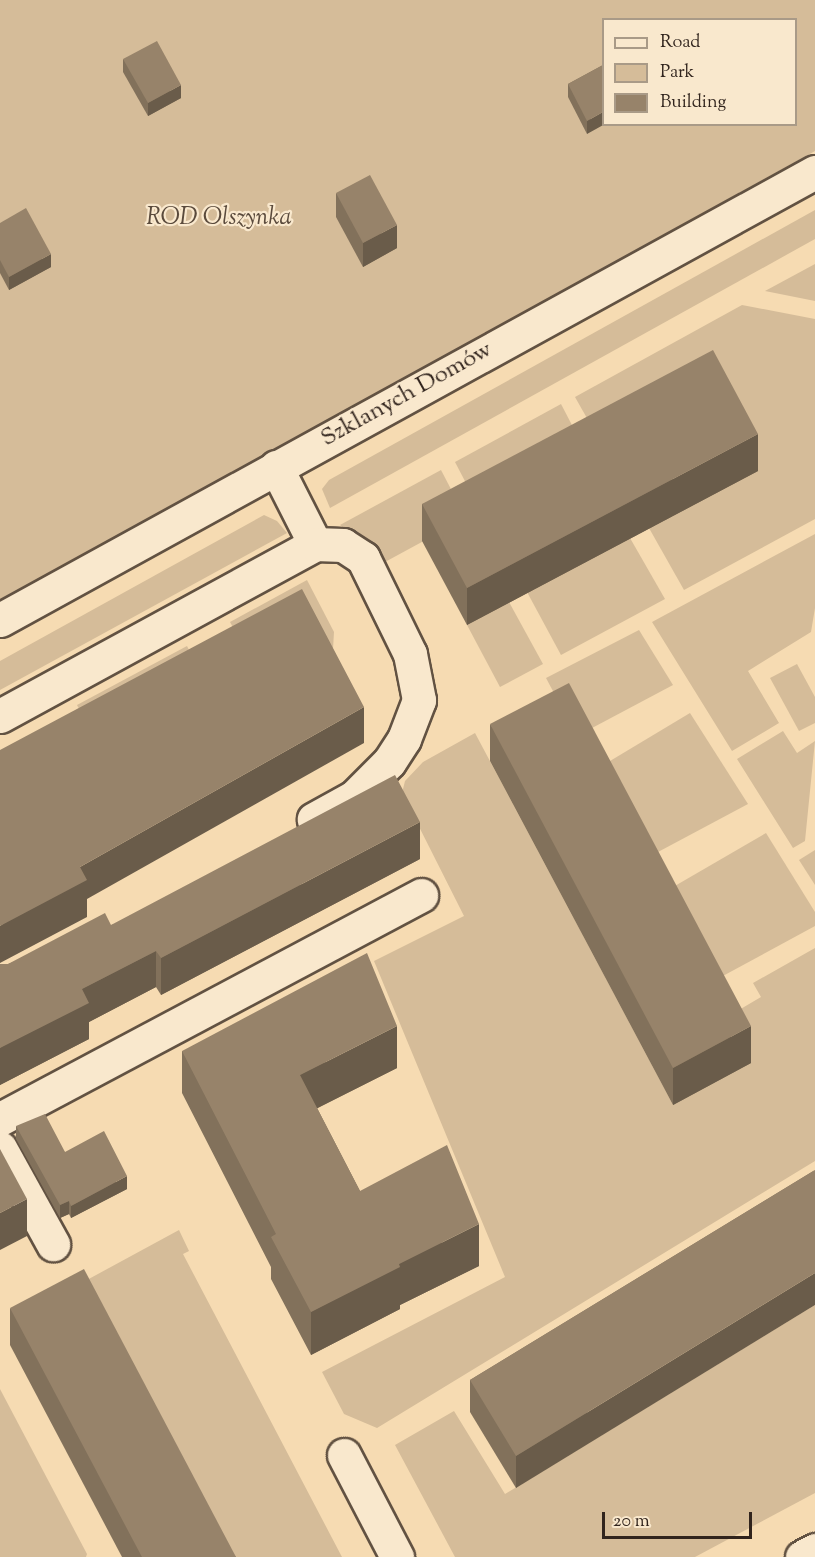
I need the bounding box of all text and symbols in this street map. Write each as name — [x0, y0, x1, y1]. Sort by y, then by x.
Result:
legend — [602, 18, 797, 126]
text: Road — [660, 30, 700, 56]
text: Park — [660, 60, 694, 86]
text: Building — [660, 90, 726, 116]
park label: ROD Olszynka — [146, 205, 292, 233]
street label: Szklanych Domów — [316, 336, 498, 454]
scale bar — [605, 1500, 755, 1538]
text: 20 m — [613, 1509, 650, 1535]

